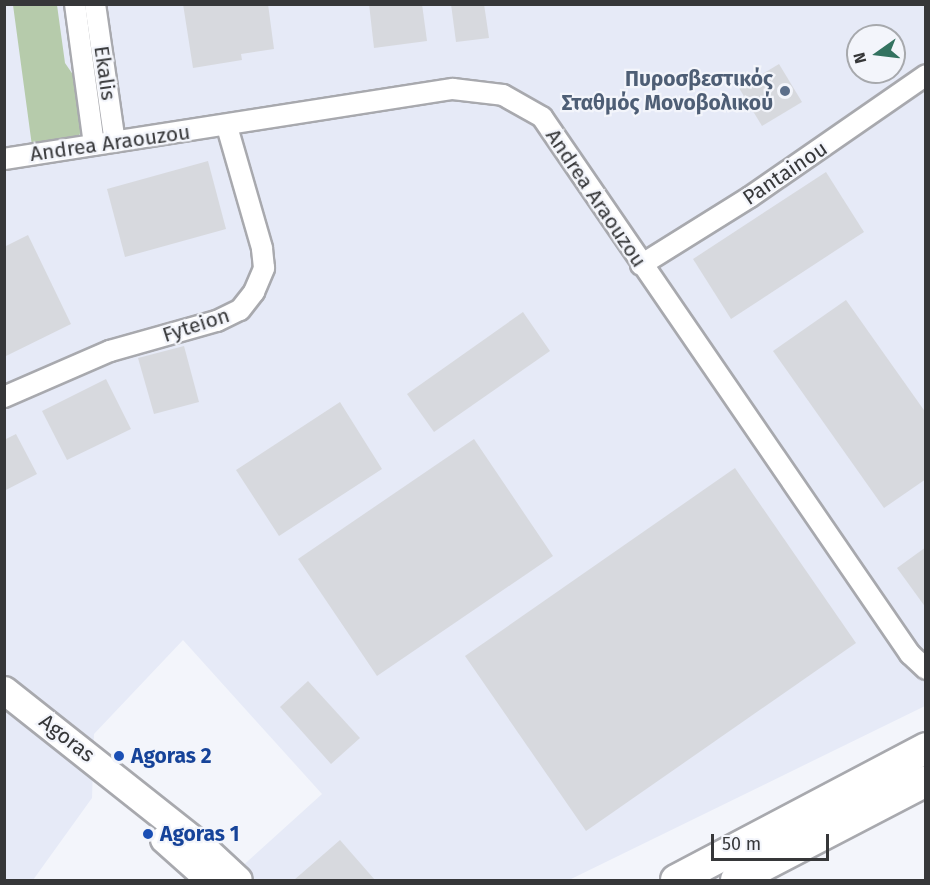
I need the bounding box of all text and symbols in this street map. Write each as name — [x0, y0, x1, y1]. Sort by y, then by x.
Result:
north arrow — [846, 24, 906, 84]
street label: Ekalis — [89, 44, 121, 102]
text: N — [849, 51, 870, 65]
place label: Πυροσβεστικός Σταθμός Μονοβολικού — [562, 66, 773, 116]
marker: Πυροσβεστικός Σταθμός Μονοβολικού — [778, 84, 792, 98]
street label: Andrea Araouzou — [28, 119, 192, 167]
street label: Andrea Araouzou — [540, 124, 652, 272]
street label: Pantainou — [738, 136, 832, 210]
street label: Fyteion — [159, 302, 233, 348]
street label: Agoras — [34, 709, 100, 767]
place label: Agoras 2 — [131, 743, 212, 769]
marker: Agoras 2 — [112, 749, 126, 763]
place label: Agoras 1 — [160, 821, 240, 847]
scale bar — [714, 822, 832, 860]
marker: Agoras 1 — [141, 827, 155, 841]
text: 50 m — [722, 833, 761, 855]

